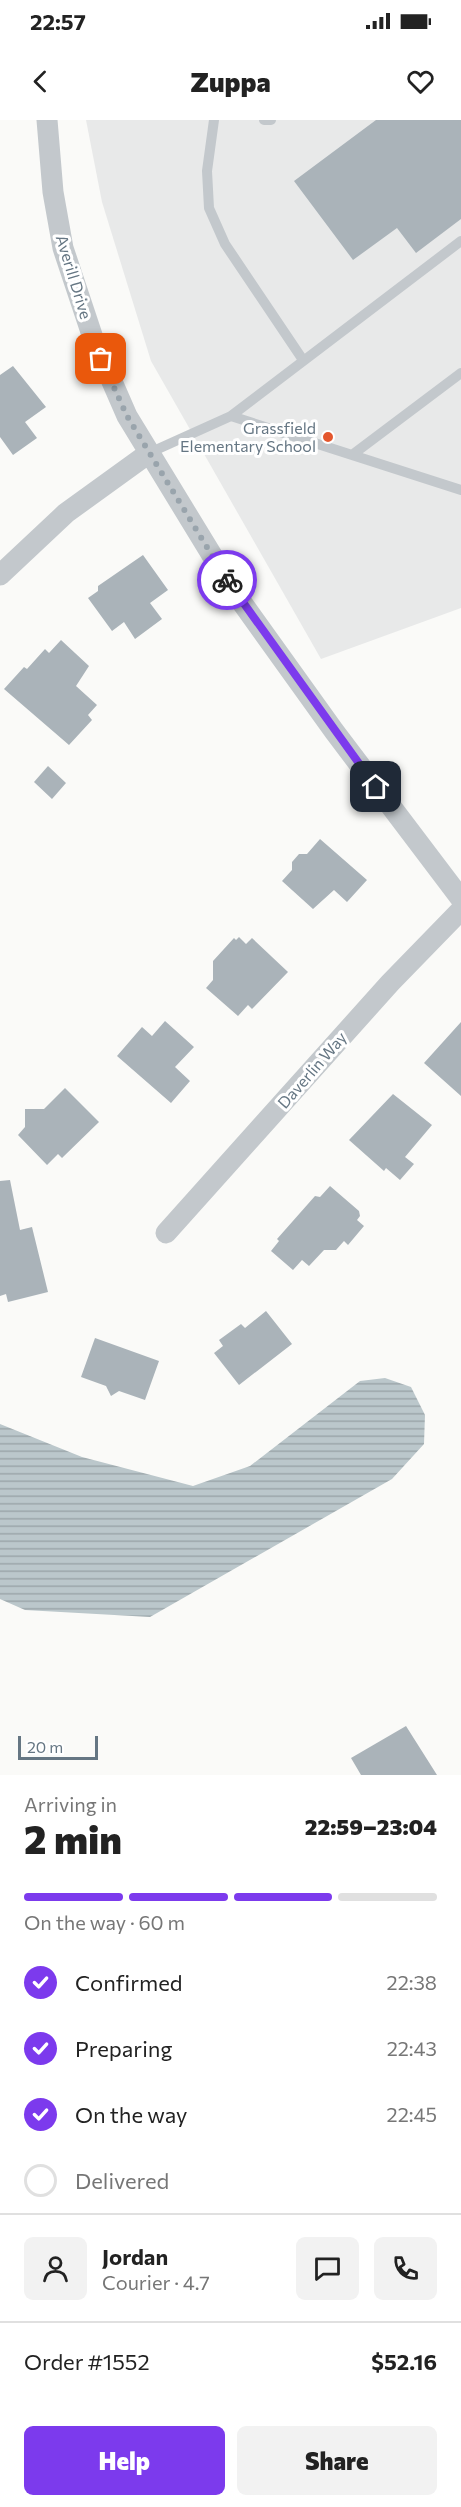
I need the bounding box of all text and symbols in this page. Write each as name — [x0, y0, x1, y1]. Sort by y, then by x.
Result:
text: 22:57 — [30, 8, 86, 35]
icon: back — [24, 65, 57, 98]
text: Zuppa — [190, 65, 271, 98]
icon: heart — [404, 65, 437, 98]
street label: Averill Drive — [53, 232, 96, 321]
pin — [75, 333, 126, 384]
icon: bag — [84, 342, 117, 375]
place label: Grassfield Elementary School — [180, 418, 316, 455]
marker: Grassfield Elementary School — [321, 430, 335, 444]
courier — [197, 550, 257, 610]
icon: bike — [211, 564, 244, 597]
pin — [350, 761, 401, 812]
icon: home — [359, 770, 392, 803]
street label: Daverlin Way — [273, 1028, 350, 1112]
scale bar — [18, 1733, 98, 1760]
text: 20 m — [27, 1737, 63, 1756]
text: Arriving in — [24, 1792, 117, 1816]
text: 22:59–23:04 — [305, 1813, 437, 1840]
text: 2 min — [24, 1814, 122, 1862]
text: On the way · 60 m — [24, 1910, 185, 1934]
icon: check — [24, 1966, 57, 1999]
text: Confirmed — [75, 1969, 182, 1996]
text: 22:38 — [387, 1970, 437, 1994]
icon: check — [24, 2032, 57, 2065]
text: Preparing — [75, 2035, 172, 2062]
text: 22:43 — [387, 2036, 437, 2060]
icon: check — [24, 2098, 57, 2131]
text: On the way — [75, 2101, 187, 2128]
text: 22:45 — [387, 2102, 437, 2126]
text: Delivered — [75, 2167, 169, 2194]
button: person — [24, 2237, 87, 2300]
button: chat — [296, 2237, 359, 2300]
button: phone — [374, 2237, 437, 2300]
text: Jordan — [102, 2243, 168, 2270]
text: Courier · 4.7 — [102, 2270, 210, 2294]
text: Order #1552 — [24, 2348, 150, 2375]
text: $52.16 — [371, 2348, 437, 2375]
button: Help — [24, 2426, 225, 2495]
button: Share — [237, 2426, 437, 2495]

